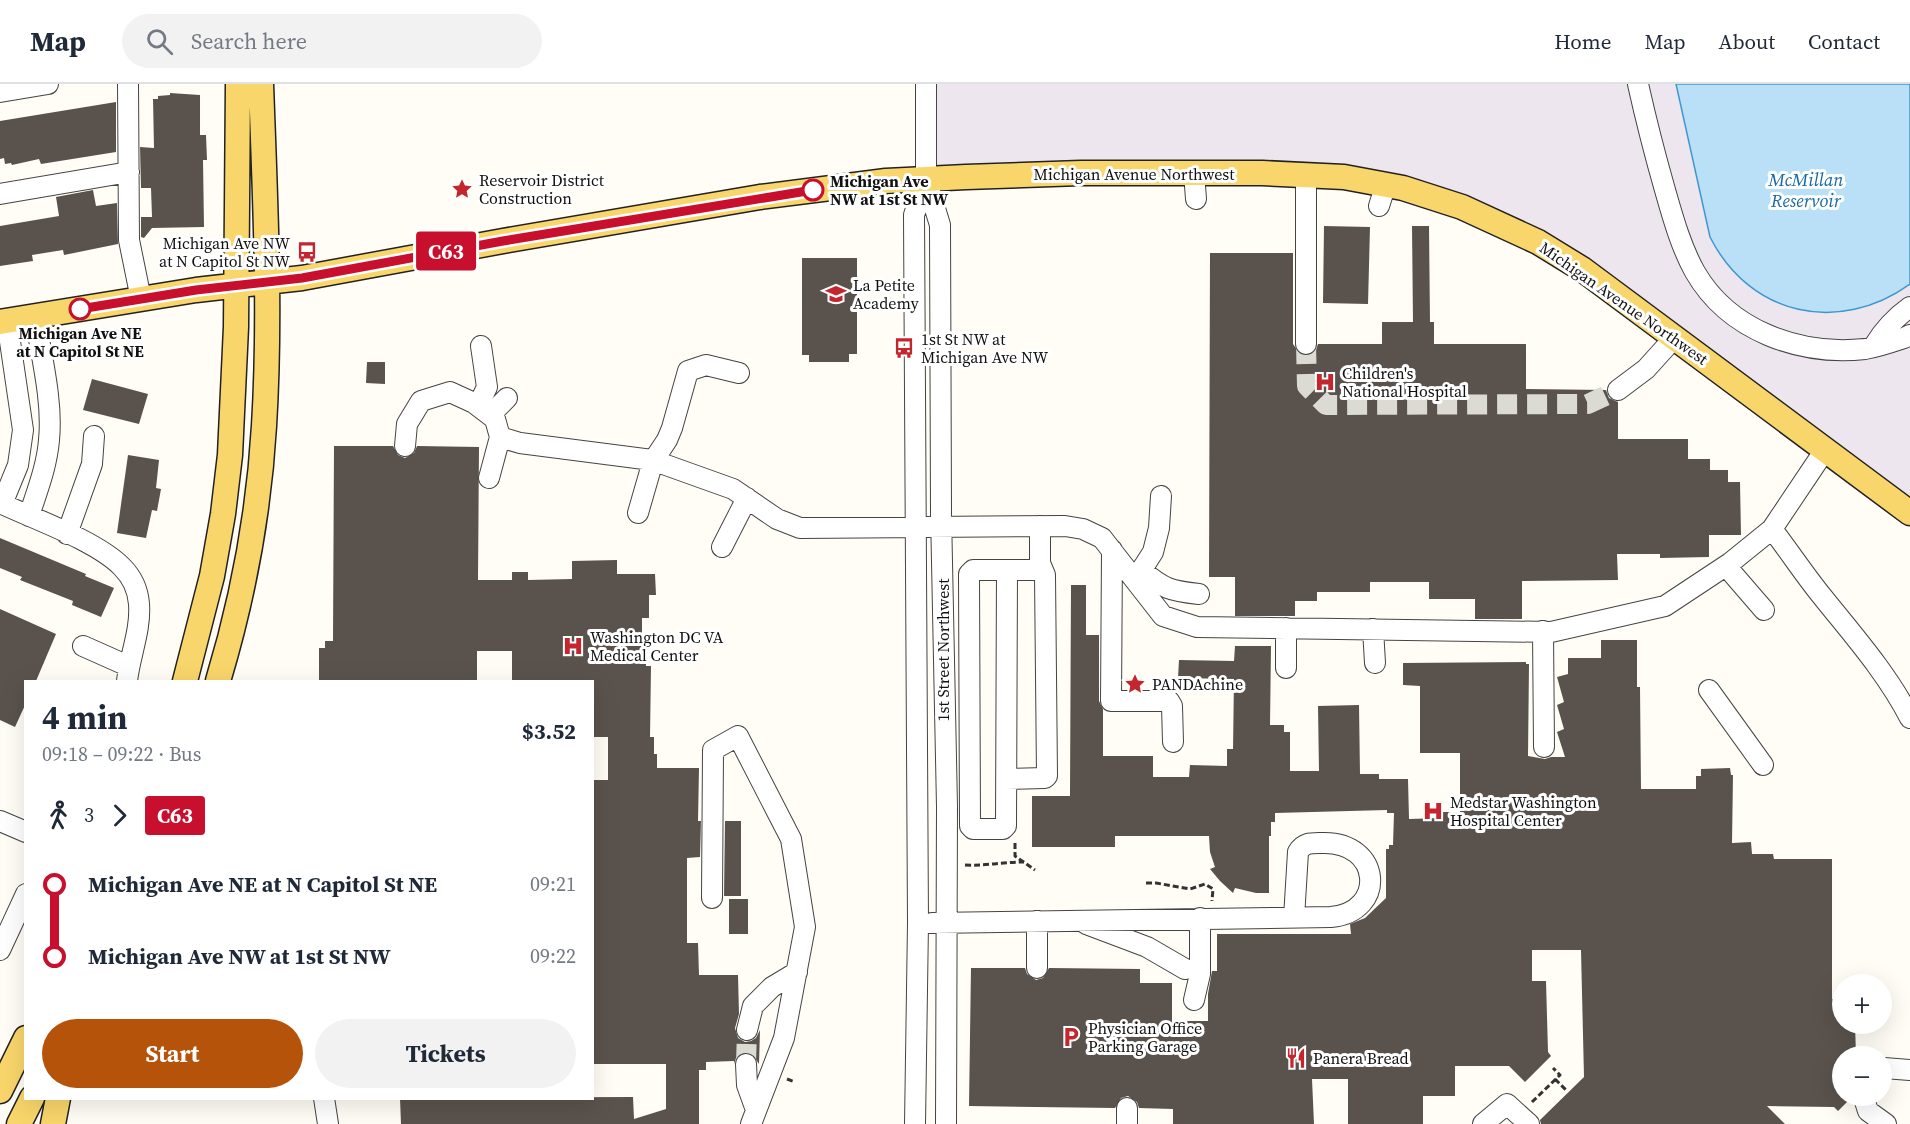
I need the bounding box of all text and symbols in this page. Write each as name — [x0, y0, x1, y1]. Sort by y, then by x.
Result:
search box — [122, 14, 542, 68]
text: Map — [30, 22, 86, 60]
icon: search — [143, 25, 176, 58]
text: Search here — [191, 26, 307, 56]
text: Home — [1554, 27, 1612, 56]
text: Map — [1645, 27, 1686, 56]
text: About — [1719, 27, 1775, 56]
text: Contact — [1808, 27, 1880, 56]
street label: Michigan Avenue Northwest — [1034, 163, 1235, 185]
water label: McMillan Reservoir — [1768, 167, 1843, 213]
place label: Reservoir District Construction — [479, 169, 605, 209]
place label: Michigan Ave NW at 1st St NW — [830, 170, 948, 210]
place icon: Reservoir District Construction — [450, 177, 474, 201]
marker: Michigan Ave NW at 1st St NW — [802, 179, 824, 201]
place label: Michigan Ave NW at N Capitol St NW — [159, 232, 291, 272]
line badge: C63 — [412, 232, 480, 270]
street label: Michigan Avenue Northwest — [1535, 236, 1713, 370]
text: C63 — [428, 237, 464, 266]
bus stop icon: Michigan Ave NW at N Capitol St NW — [295, 240, 319, 264]
place label: La Petite Academy — [853, 274, 919, 314]
school or university icon: La Petite Academy — [824, 282, 848, 306]
marker: Michigan Ave NE at N Capitol St NE — [69, 298, 91, 320]
place label: Michigan Ave NE at N Capitol St NE — [16, 322, 144, 362]
place label: 1st St NW at Michigan Ave NW — [921, 328, 1049, 368]
bus stop icon: 1st St NW at Michigan Ave NW — [892, 336, 916, 360]
place label: Children's National Hospital — [1342, 362, 1467, 402]
hospital icon: Children's National Hospital — [1313, 370, 1337, 394]
street label: 1st Street Northwest — [932, 578, 954, 721]
place label: Washington DC VA Medical Center — [590, 626, 724, 666]
hospital icon: Washington DC VA Medical Center — [561, 634, 585, 658]
place icon: PANDAchine — [1123, 672, 1147, 696]
place label: PANDAchine — [1152, 673, 1243, 695]
text: 4 min — [42, 695, 128, 740]
text: $3.52 — [522, 716, 576, 746]
text: 09:18 – 09:22 · Bus — [42, 740, 201, 768]
place label: Medstar Washington Hospital Center — [1450, 791, 1597, 831]
icon: walk — [42, 799, 75, 832]
icon: forward — [103, 799, 136, 832]
hospital icon: Medstar Washington Hospital Center — [1421, 799, 1445, 823]
text: 3 — [84, 801, 94, 829]
text: C63 — [157, 801, 193, 830]
text: Michigan Ave NE at N Capitol St NE — [88, 869, 437, 899]
text: 09:21 — [530, 870, 576, 898]
text: Michigan Ave NW at 1st St NW — [88, 941, 391, 971]
text: 09:22 — [530, 942, 576, 970]
map controls — [1832, 974, 1892, 1106]
button: + — [1832, 974, 1892, 1034]
place label: Physician Office Parking Garage — [1088, 1017, 1202, 1057]
button: Start — [42, 1019, 303, 1088]
button: Tickets — [315, 1019, 576, 1088]
parking icon: Physician Office Parking Garage — [1059, 1025, 1083, 1049]
restaurant icon: Panera Bread — [1284, 1046, 1308, 1070]
button: − — [1832, 1046, 1892, 1106]
place label: Panera Bread — [1313, 1047, 1409, 1069]

